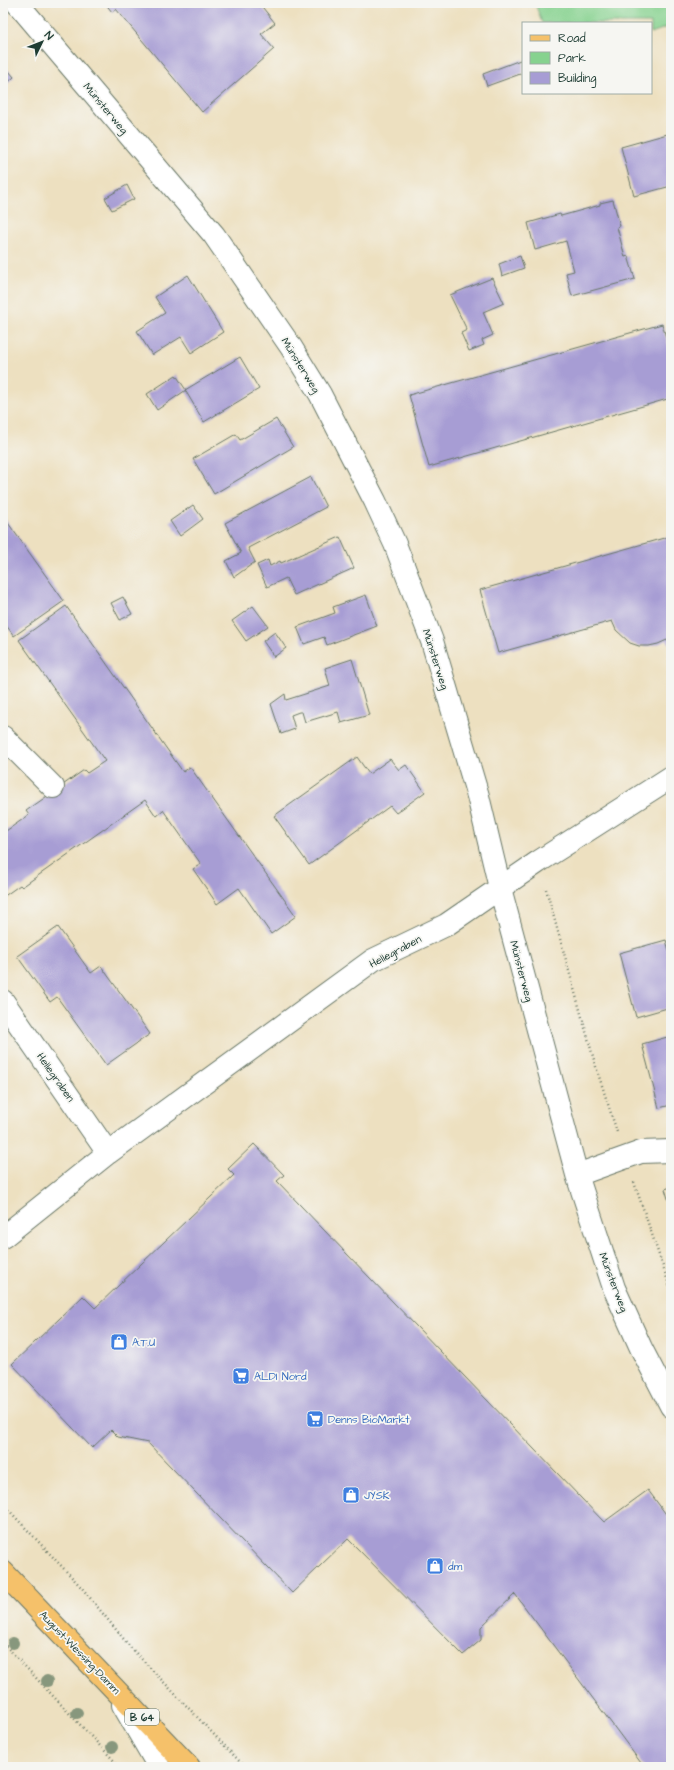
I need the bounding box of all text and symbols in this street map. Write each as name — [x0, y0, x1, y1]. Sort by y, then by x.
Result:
north arrow — [22, 22, 62, 62]
legend — [522, 22, 652, 94]
text: N — [41, 28, 57, 43]
text: Road — [558, 30, 586, 47]
text: Park — [558, 50, 586, 67]
text: Building — [558, 70, 596, 88]
street label: Münsterweg — [79, 79, 132, 138]
street label: Münsterweg — [277, 335, 324, 397]
street label: Münsterweg — [418, 627, 452, 692]
street label: Hellegraben — [367, 931, 425, 972]
street label: Münsterweg — [505, 939, 537, 1004]
street label: Hellegraben — [32, 1050, 78, 1106]
street label: Münsterweg — [594, 1250, 632, 1315]
shop icon: A.T.U — [109, 1332, 129, 1352]
place label: A.T.U — [132, 1335, 155, 1350]
supermarket icon: ALDI Nord — [231, 1366, 251, 1386]
place label: ALDI Nord — [254, 1369, 307, 1384]
supermarket icon: Denns BioMarkt — [305, 1409, 325, 1429]
place label: Denns BioMarkt — [328, 1412, 410, 1427]
shop icon: JYSK — [341, 1485, 361, 1505]
place label: JYSK — [364, 1488, 390, 1503]
shop icon: dm — [425, 1556, 445, 1576]
place label: dm — [448, 1559, 463, 1574]
street label: August-Wessing-Damm — [35, 1607, 124, 1698]
road number: B 64 — [125, 1709, 159, 1725]

